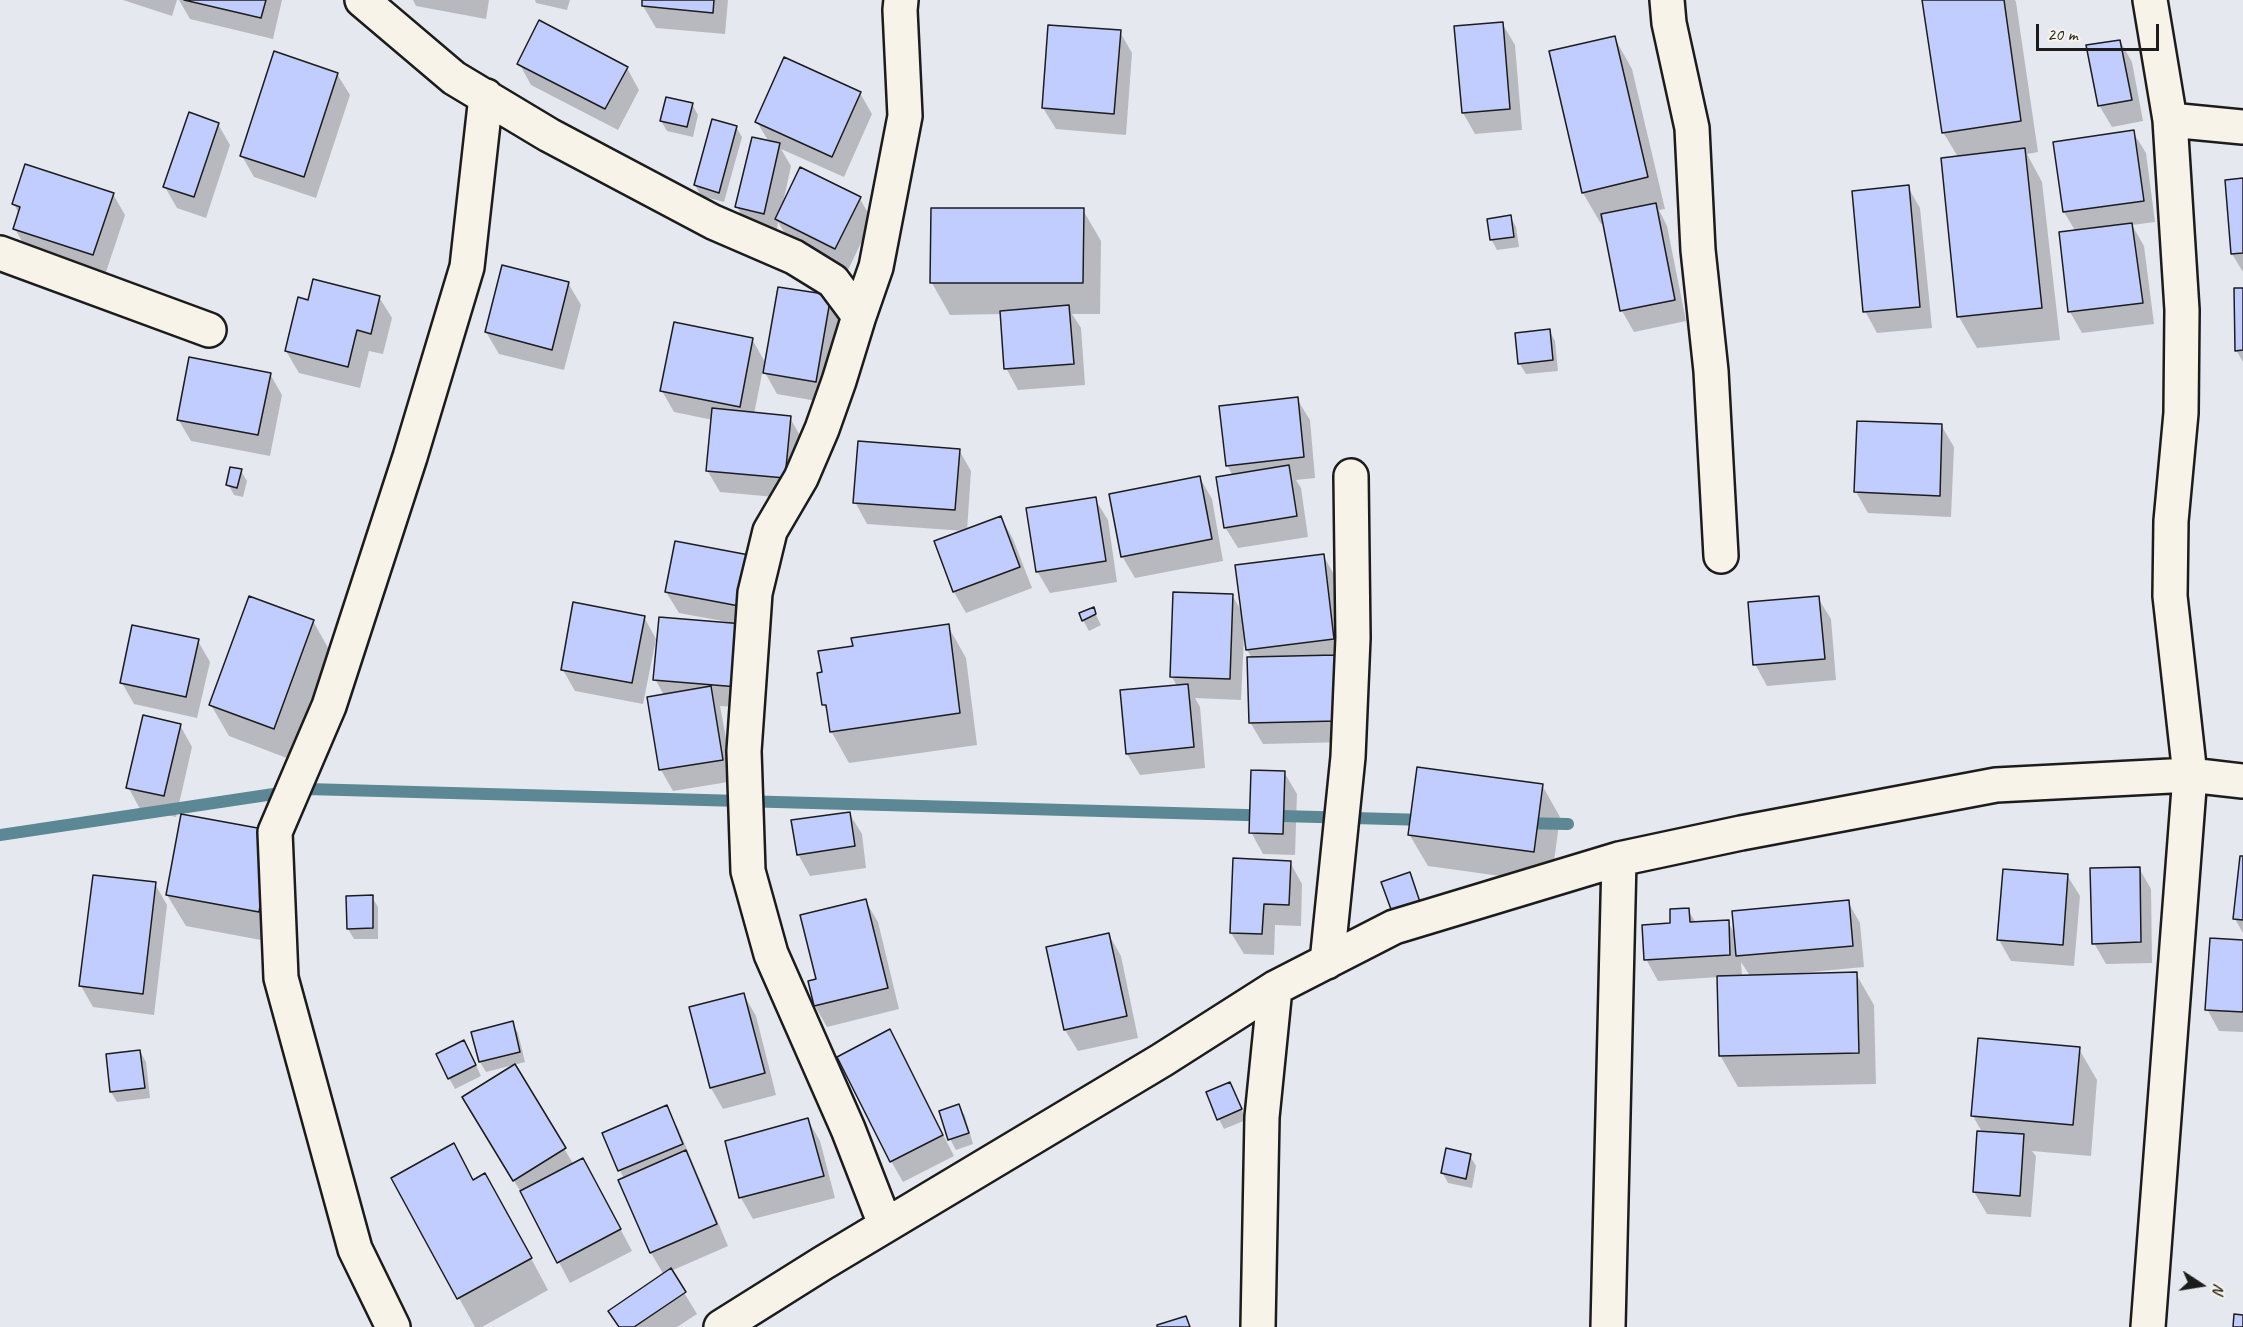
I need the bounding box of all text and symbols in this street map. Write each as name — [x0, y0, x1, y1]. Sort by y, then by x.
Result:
scale bar — [2039, 12, 2162, 50]
text: 20 m — [2047, 23, 2078, 45]
north arrow — [2171, 1255, 2231, 1315]
text: N — [2208, 1282, 2229, 1296]

